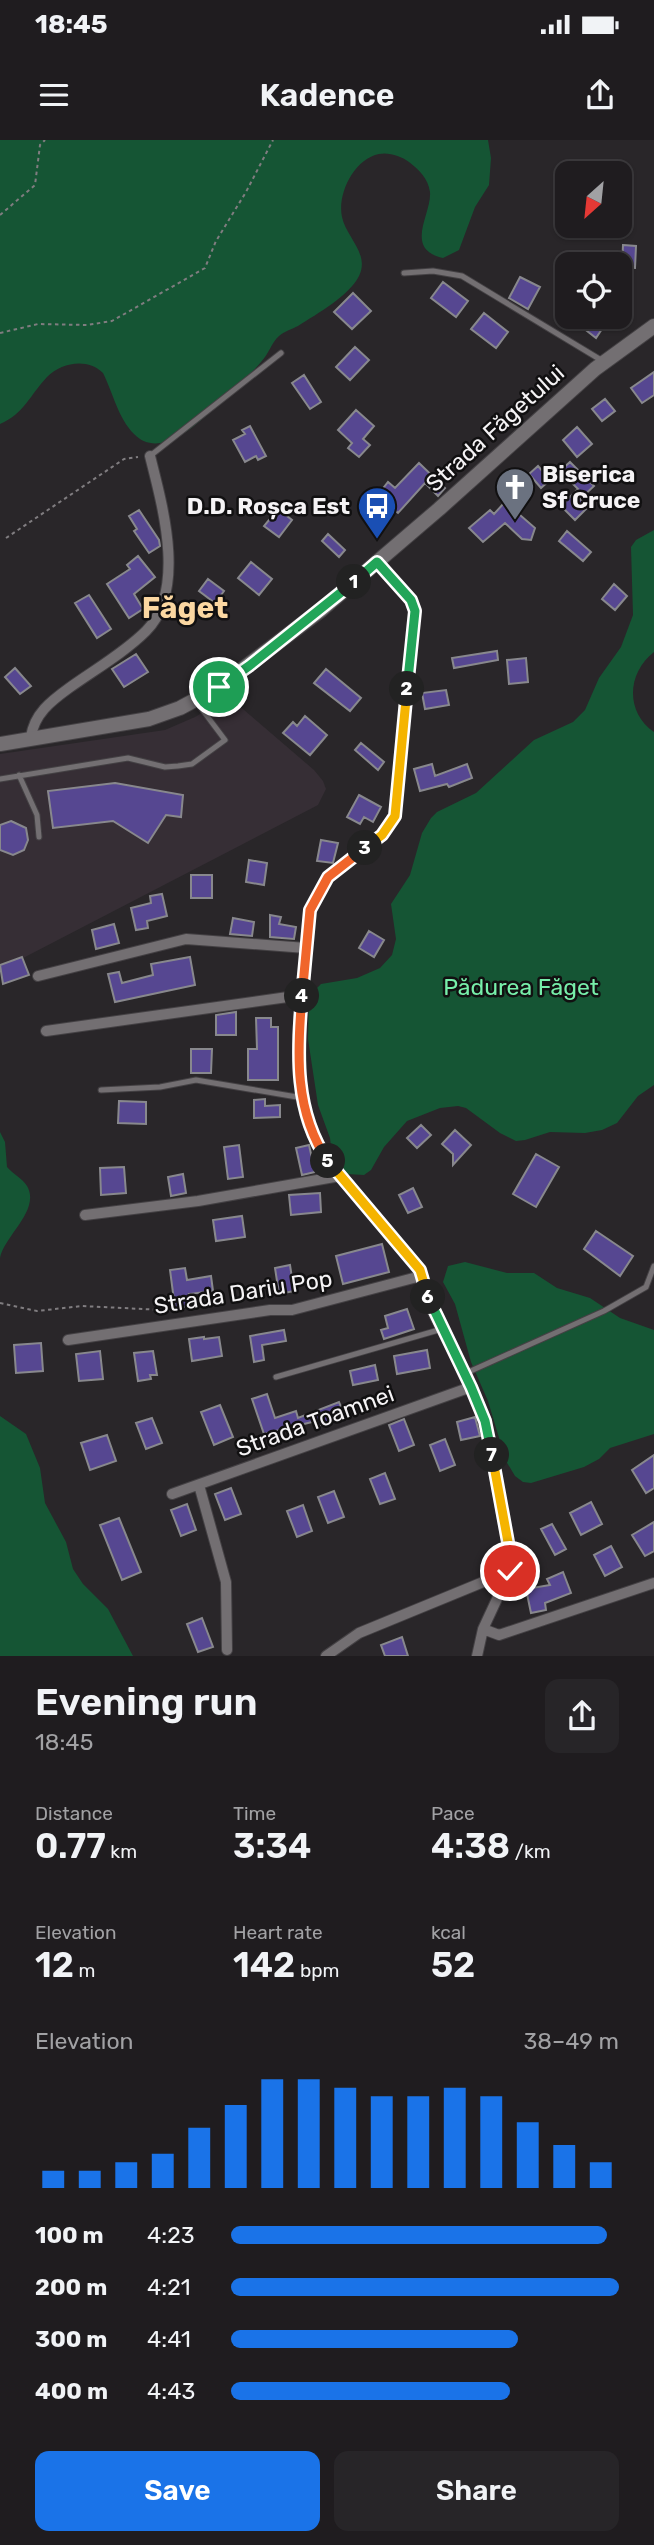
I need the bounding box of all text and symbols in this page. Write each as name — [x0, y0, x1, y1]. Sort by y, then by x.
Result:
text: 18:45 — [35, 9, 108, 40]
icon: menu — [35, 76, 73, 114]
text: Kadence — [259, 76, 395, 114]
icon: share — [581, 76, 619, 114]
north arrow — [555, 161, 632, 238]
map controls — [555, 161, 632, 329]
button: locate — [555, 252, 632, 329]
street label: Strada Făgetului — [420, 359, 570, 497]
place label: Biserica Sf Cruce — [542, 460, 640, 514]
church icon: Biserica Sf Cruce — [494, 466, 536, 521]
bus stop icon: D.D. Roșca Est — [356, 485, 398, 540]
place label: D.D. Roșca Est — [187, 492, 350, 520]
pin: 1 — [336, 564, 372, 600]
text: 1 — [349, 570, 358, 593]
district label: Făget — [142, 590, 228, 626]
pin — [189, 657, 249, 717]
icon: arrive — [200, 668, 238, 706]
pin: 2 — [390, 672, 424, 706]
text: 2 — [400, 677, 413, 700]
pin: 3 — [348, 830, 382, 866]
text: 3 — [358, 836, 371, 859]
park label: Pădurea Făget — [443, 973, 599, 1001]
pin: 4 — [284, 978, 320, 1014]
text: 4 — [295, 984, 308, 1007]
pin: 5 — [310, 1144, 346, 1178]
text: 5 — [321, 1149, 334, 1172]
street label: Strada Dariu Pop — [152, 1264, 334, 1320]
pin: 6 — [410, 1280, 446, 1314]
text: 6 — [421, 1285, 434, 1308]
street label: Strada Toamnei — [232, 1379, 398, 1463]
pin: 7 — [475, 1438, 510, 1472]
text: 7 — [486, 1443, 497, 1466]
pin — [480, 1541, 540, 1601]
icon: check — [491, 1552, 529, 1590]
text: Evening run — [35, 1679, 258, 1725]
button: share — [545, 1679, 619, 1753]
text: 18:45 — [35, 1728, 93, 1756]
text: Distance — [35, 1802, 113, 1825]
text: Time — [233, 1802, 276, 1825]
text: Pace — [431, 1802, 475, 1825]
text: 0.77 — [35, 1825, 106, 1867]
text: 3:34 — [233, 1825, 311, 1867]
text: 4:38 — [431, 1825, 510, 1867]
text: km — [106, 1840, 137, 1863]
text: /km — [510, 1840, 551, 1863]
text: Elevation — [35, 1921, 116, 1944]
text: Heart rate — [233, 1921, 323, 1944]
text: kcal — [431, 1921, 466, 1944]
text: 12 — [35, 1944, 74, 1986]
text: 142 — [233, 1944, 295, 1986]
text: 52 — [431, 1944, 475, 1986]
text: m — [74, 1959, 96, 1982]
text: bpm — [295, 1959, 340, 1982]
text: Elevation — [35, 2027, 134, 2055]
text: 38–49 m — [524, 2027, 619, 2055]
text: 100 m — [35, 2221, 104, 2249]
text: 4:23 — [147, 2221, 195, 2249]
text: 200 m — [35, 2273, 107, 2301]
text: 4:21 — [147, 2273, 191, 2301]
text: 300 m — [35, 2325, 107, 2353]
text: 4:41 — [147, 2325, 191, 2353]
text: 400 m — [35, 2377, 108, 2405]
text: 4:43 — [147, 2377, 195, 2405]
button: Save — [35, 2451, 320, 2531]
button: Share — [334, 2451, 619, 2531]

